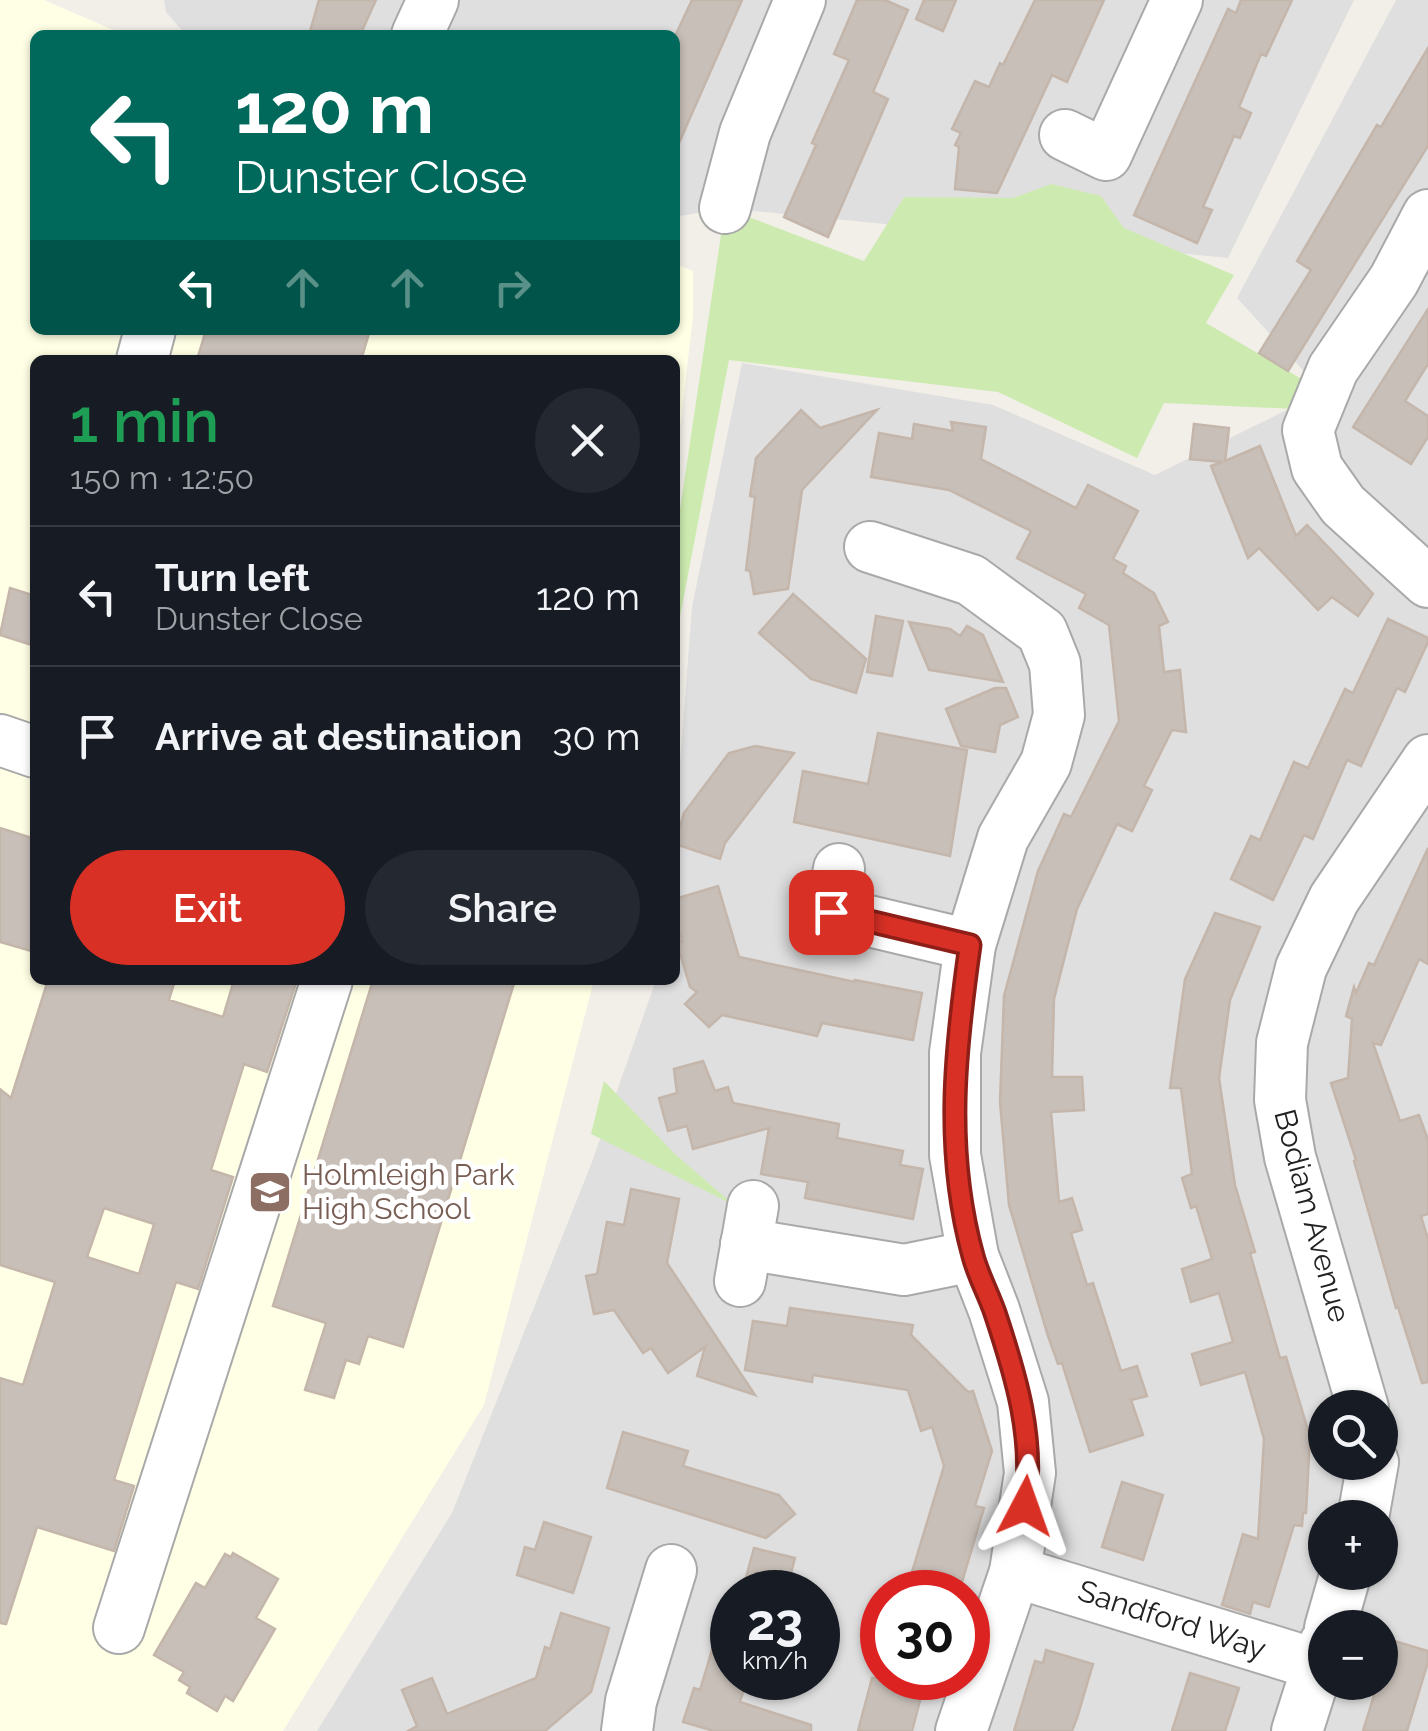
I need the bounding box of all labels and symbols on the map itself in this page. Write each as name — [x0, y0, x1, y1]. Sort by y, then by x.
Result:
pin — [789, 870, 874, 955]
street label: Bodiam Avenue — [1267, 1106, 1358, 1326]
place label: Holmleigh Park High School — [302, 1157, 515, 1226]
school or university icon: Holmleigh Park High School — [247, 1169, 293, 1215]
position arrow — [973, 1454, 1077, 1558]
speed limit sign: 30 — [860, 1570, 990, 1700]
street label: Sandford Way — [1074, 1573, 1270, 1666]

